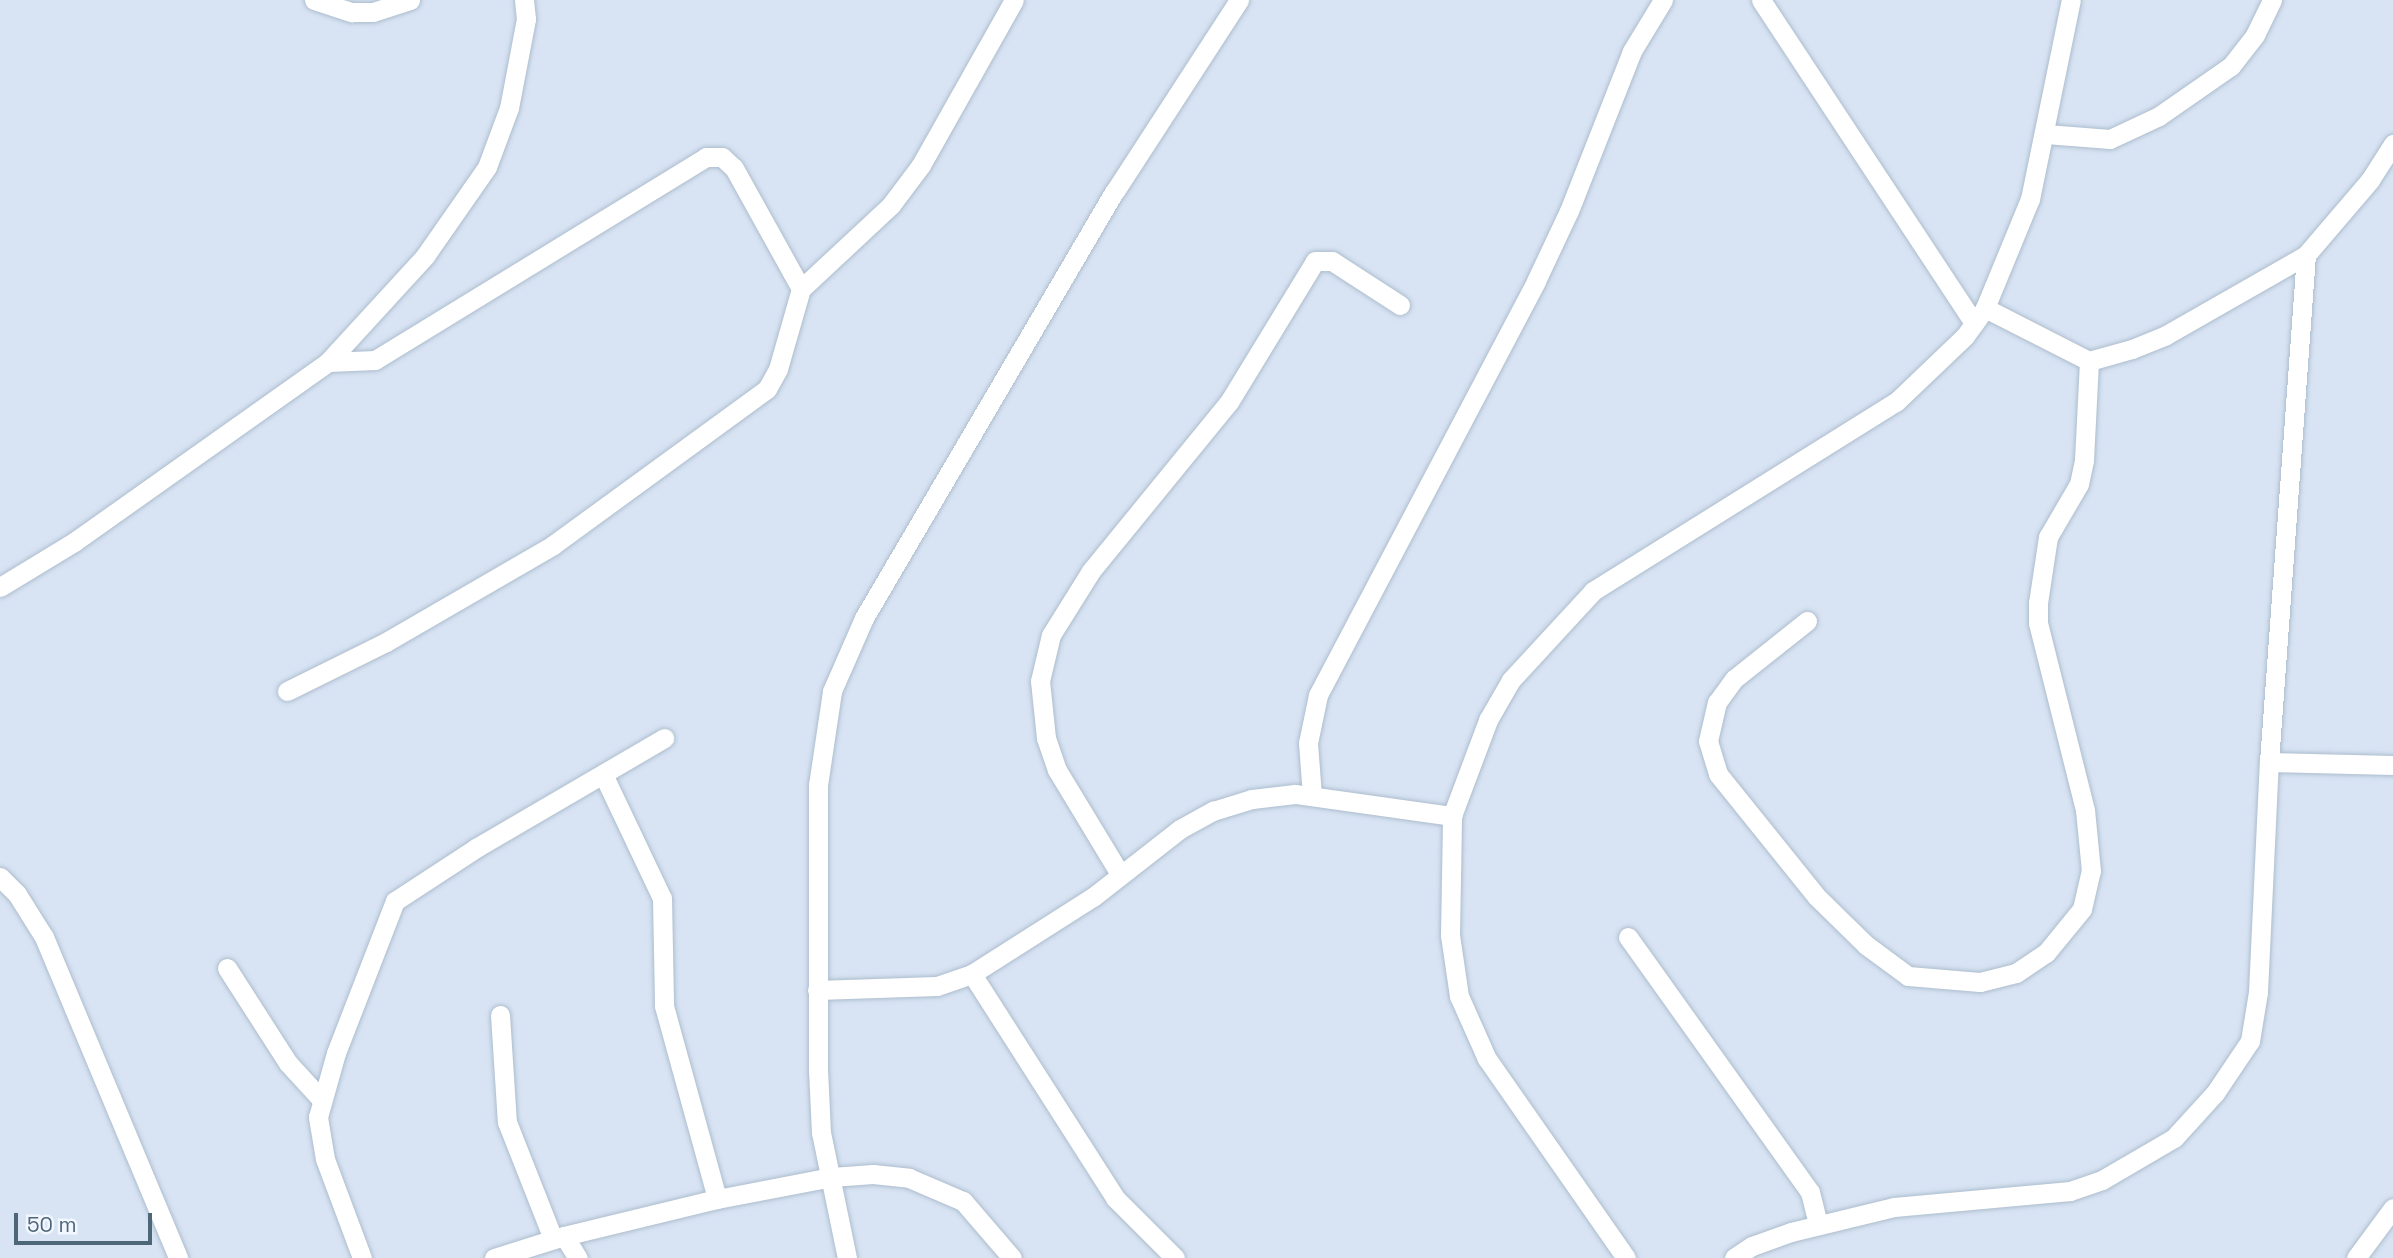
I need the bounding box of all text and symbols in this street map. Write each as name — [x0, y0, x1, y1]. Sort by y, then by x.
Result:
scale bar — [18, 1198, 156, 1242]
text: 50 m — [27, 1211, 77, 1238]

